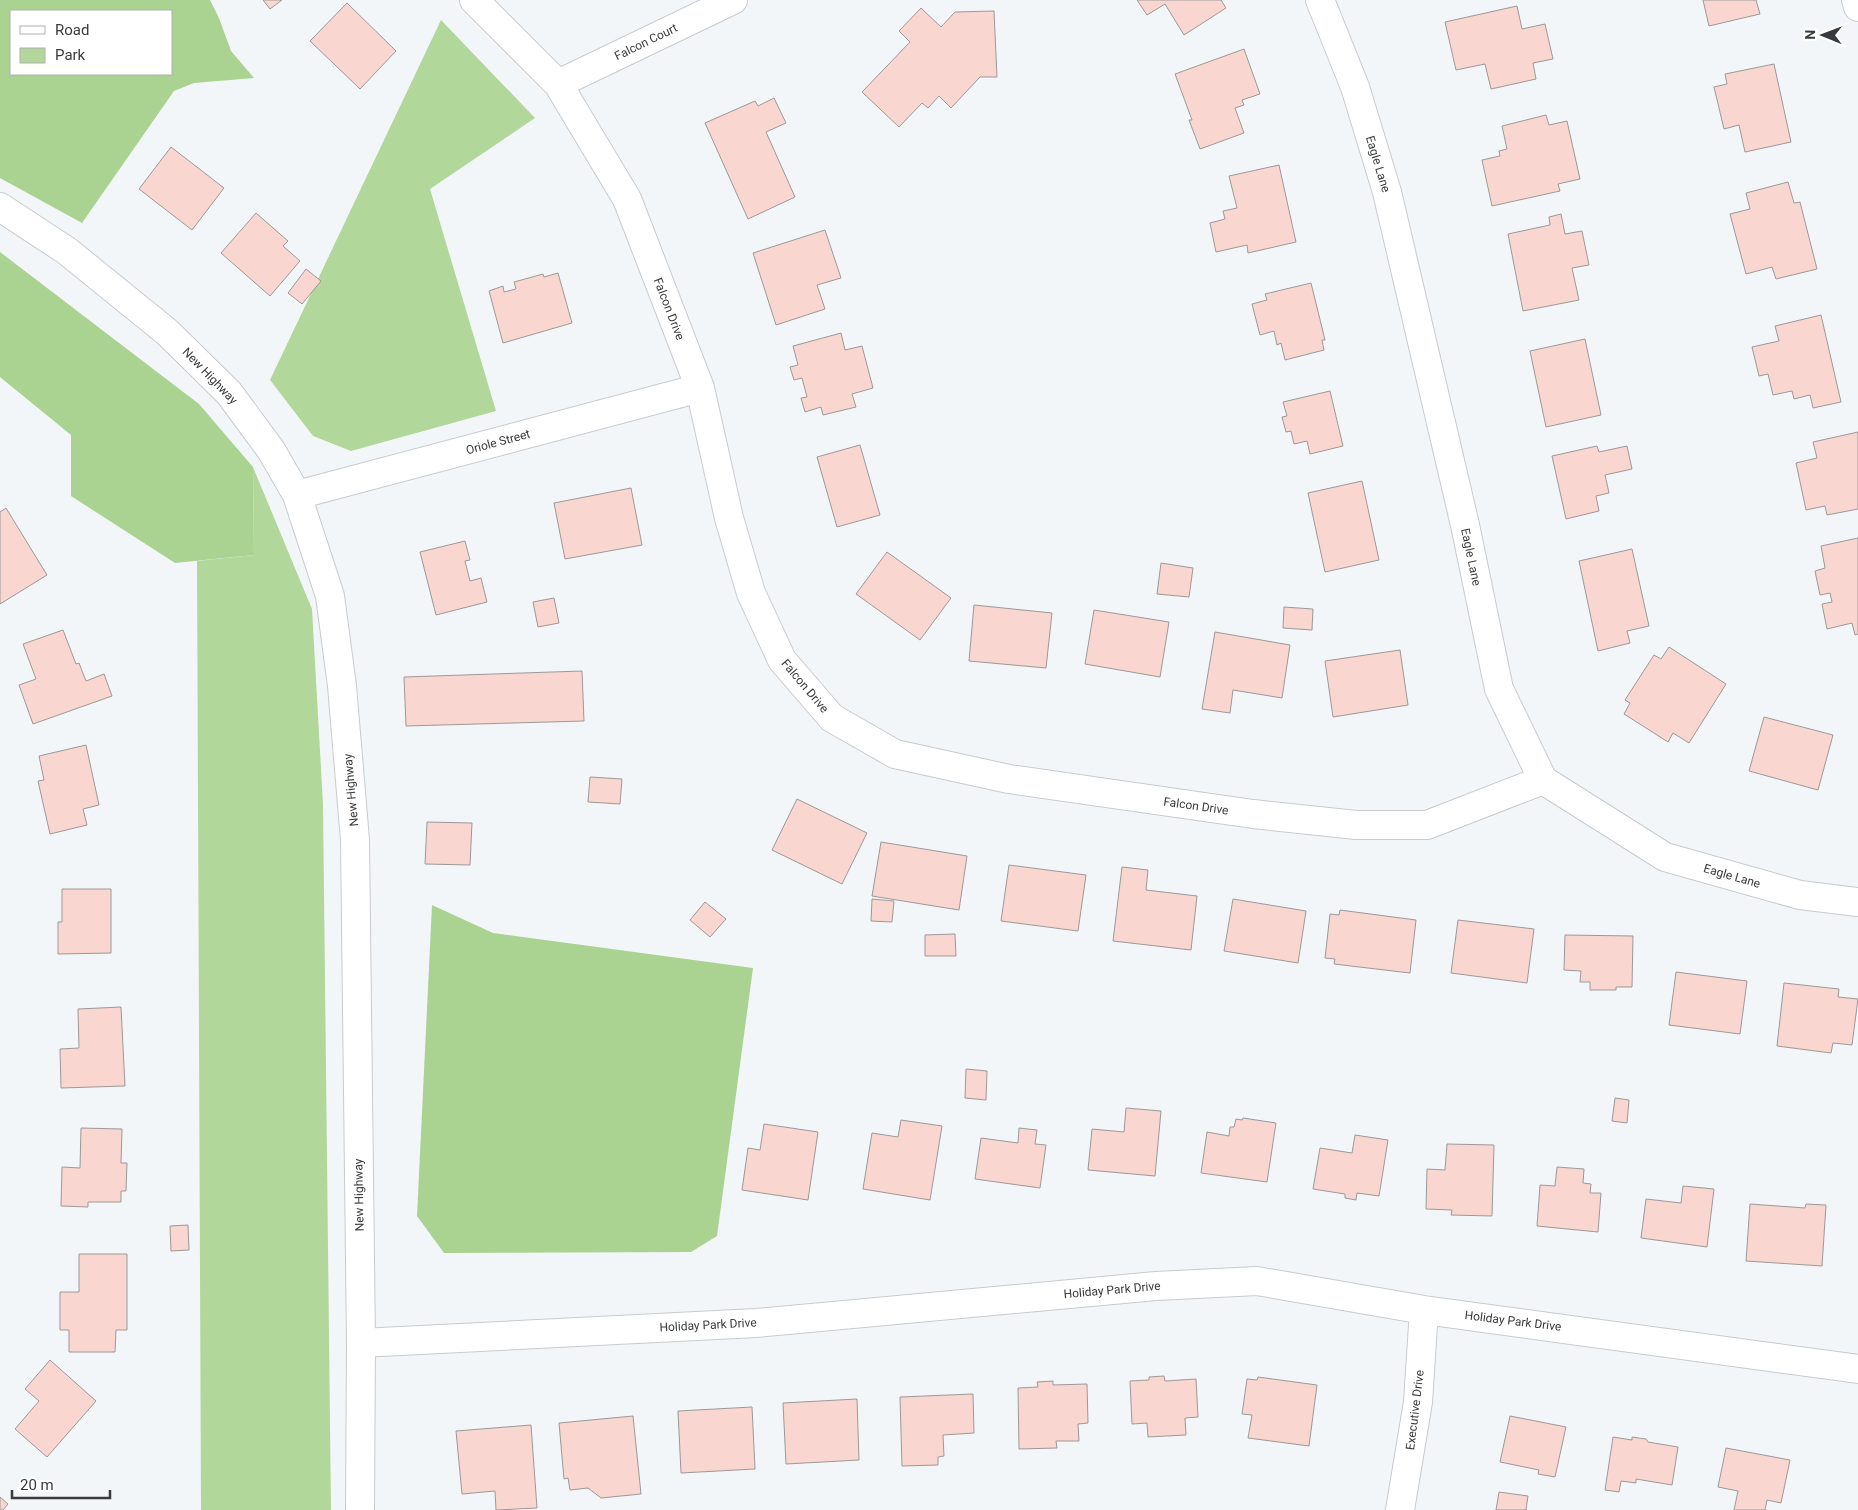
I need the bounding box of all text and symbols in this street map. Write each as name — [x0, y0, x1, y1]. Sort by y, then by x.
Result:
legend — [10, 10, 172, 75]
north arrow — [1798, 10, 1848, 60]
text: Road — [55, 21, 89, 39]
street label: Falcon Court — [612, 21, 680, 63]
text: N — [1802, 30, 1818, 40]
text: Park — [55, 46, 86, 64]
street label: Eagle Lane — [1363, 134, 1393, 194]
street label: Falcon Drive — [651, 276, 687, 342]
street label: New Highway — [180, 345, 241, 407]
street label: Oriole Street — [464, 427, 532, 457]
street label: Eagle Lane — [1458, 527, 1484, 587]
street label: Falcon Drive — [779, 656, 831, 716]
street label: New Highway — [341, 753, 361, 827]
street label: Falcon Drive — [1163, 795, 1229, 817]
street label: Eagle Lane — [1702, 861, 1762, 891]
street label: New Highway — [351, 1158, 367, 1232]
street label: Holiday Park Drive — [1063, 1279, 1161, 1301]
street label: Holiday Park Drive — [1464, 1308, 1562, 1334]
street label: Holiday Park Drive — [659, 1315, 757, 1335]
street label: Executive Drive — [1403, 1369, 1427, 1451]
scale bar — [12, 1468, 110, 1500]
text: 20 m — [20, 1476, 54, 1494]

